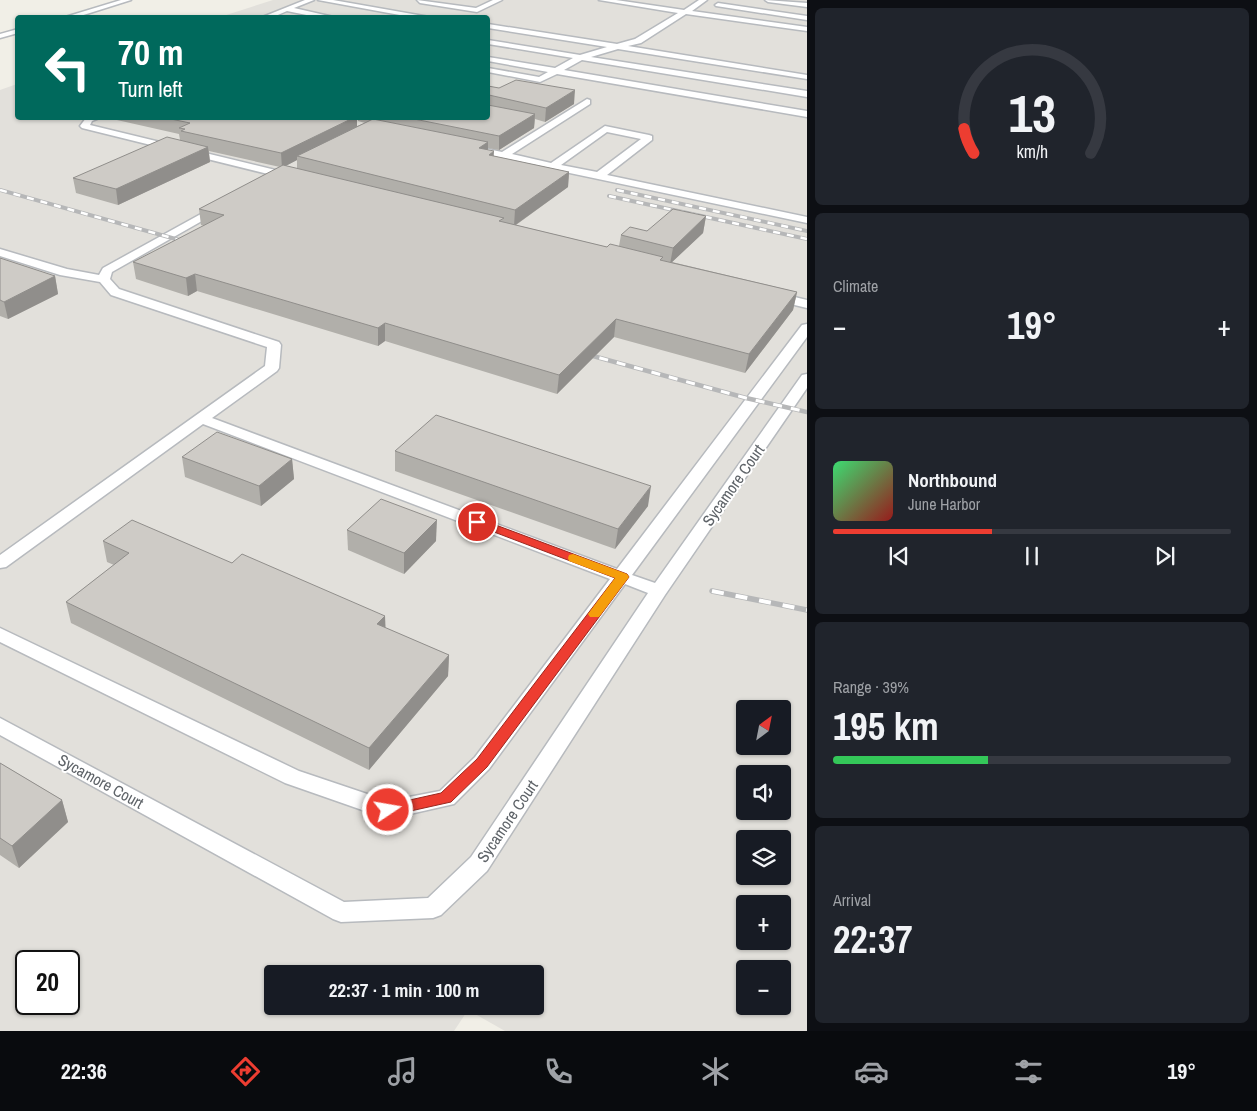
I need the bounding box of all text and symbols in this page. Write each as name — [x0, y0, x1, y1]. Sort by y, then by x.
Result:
text: 70 m — [118, 29, 183, 76]
icon: left — [35, 35, 100, 100]
text: Turn left — [118, 74, 183, 104]
text: 13 — [1008, 78, 1056, 148]
text: km/h — [1016, 140, 1048, 164]
text: Climate — [833, 275, 878, 297]
text: 19° — [1007, 300, 1057, 351]
text: − — [833, 307, 846, 345]
text: + — [1218, 307, 1231, 345]
street label: Sycamore Court — [697, 440, 769, 530]
text: Northbound — [908, 467, 997, 493]
text: June Harbor — [908, 493, 980, 515]
pin — [456, 501, 498, 543]
icon: arrive — [463, 508, 491, 536]
icon: previous — [885, 542, 913, 570]
icon: pause — [1018, 542, 1046, 570]
icon: next — [1151, 542, 1179, 570]
text: Range · 39% — [833, 676, 909, 698]
north arrow — [736, 700, 791, 755]
map controls — [736, 700, 791, 1015]
text: 195 km — [833, 701, 939, 752]
street label: Sycamore Court — [54, 748, 148, 814]
button: sound — [736, 765, 791, 820]
street label: Sycamore Court — [471, 775, 543, 866]
position arrow — [361, 783, 413, 835]
button: layers — [736, 830, 791, 885]
text: Arrival — [833, 889, 871, 911]
button: + — [736, 895, 791, 950]
text: 22:37 — [833, 914, 913, 965]
speed limit sign: 20 — [15, 950, 80, 1015]
button: − — [736, 960, 791, 1015]
text: 22:37 · 1 min · 100 m — [329, 977, 479, 1003]
icon: directions — [228, 1054, 263, 1089]
icon: music — [385, 1054, 420, 1089]
icon: phone — [541, 1054, 576, 1089]
icon: climate — [698, 1054, 733, 1089]
icon: car — [854, 1054, 889, 1089]
icon: filters — [1011, 1054, 1046, 1089]
text: 22:36 — [61, 1056, 107, 1086]
text: 19° — [1167, 1056, 1196, 1086]

